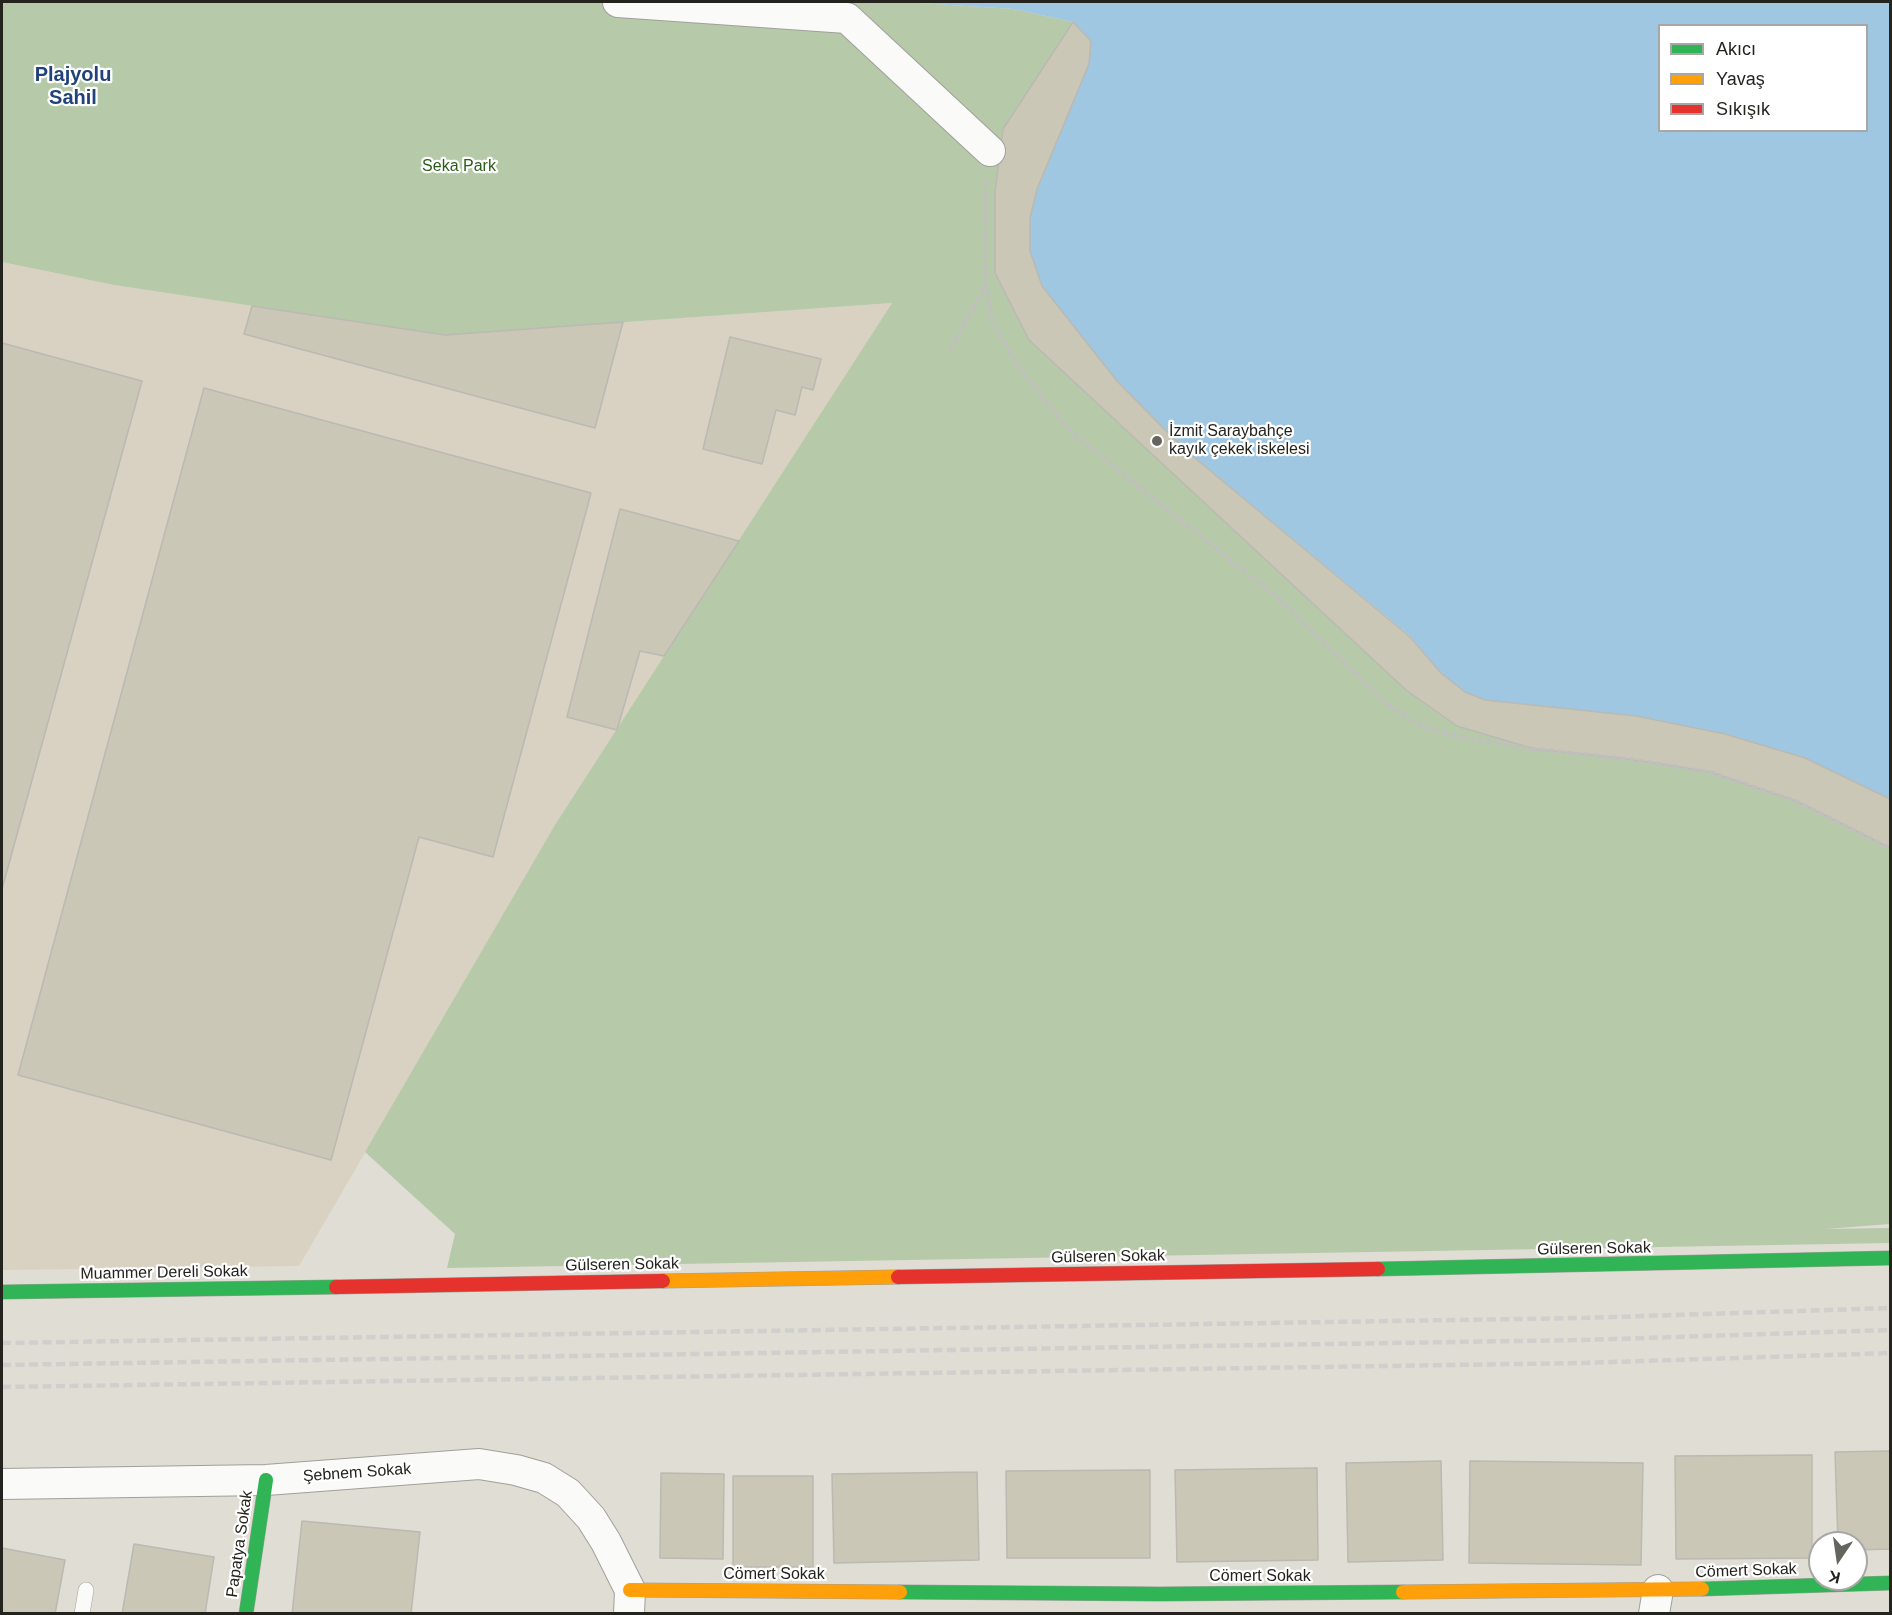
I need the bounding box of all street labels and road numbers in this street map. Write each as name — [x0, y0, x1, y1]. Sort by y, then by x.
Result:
street label: Gülseren Sokak — [1537, 1238, 1651, 1260]
street label: Gülseren Sokak — [1051, 1246, 1165, 1268]
street label: Gülseren Sokak — [565, 1254, 679, 1276]
street label: Muammer Dereli Sokak — [80, 1262, 248, 1284]
street label: Şebnem Sokak — [302, 1460, 412, 1486]
street label: Papatya Sokak — [223, 1489, 257, 1599]
street label: Cömert Sokak — [1695, 1560, 1797, 1582]
street label: Cömert Sokak — [723, 1565, 825, 1585]
street label: Cömert Sokak — [1209, 1567, 1311, 1587]

